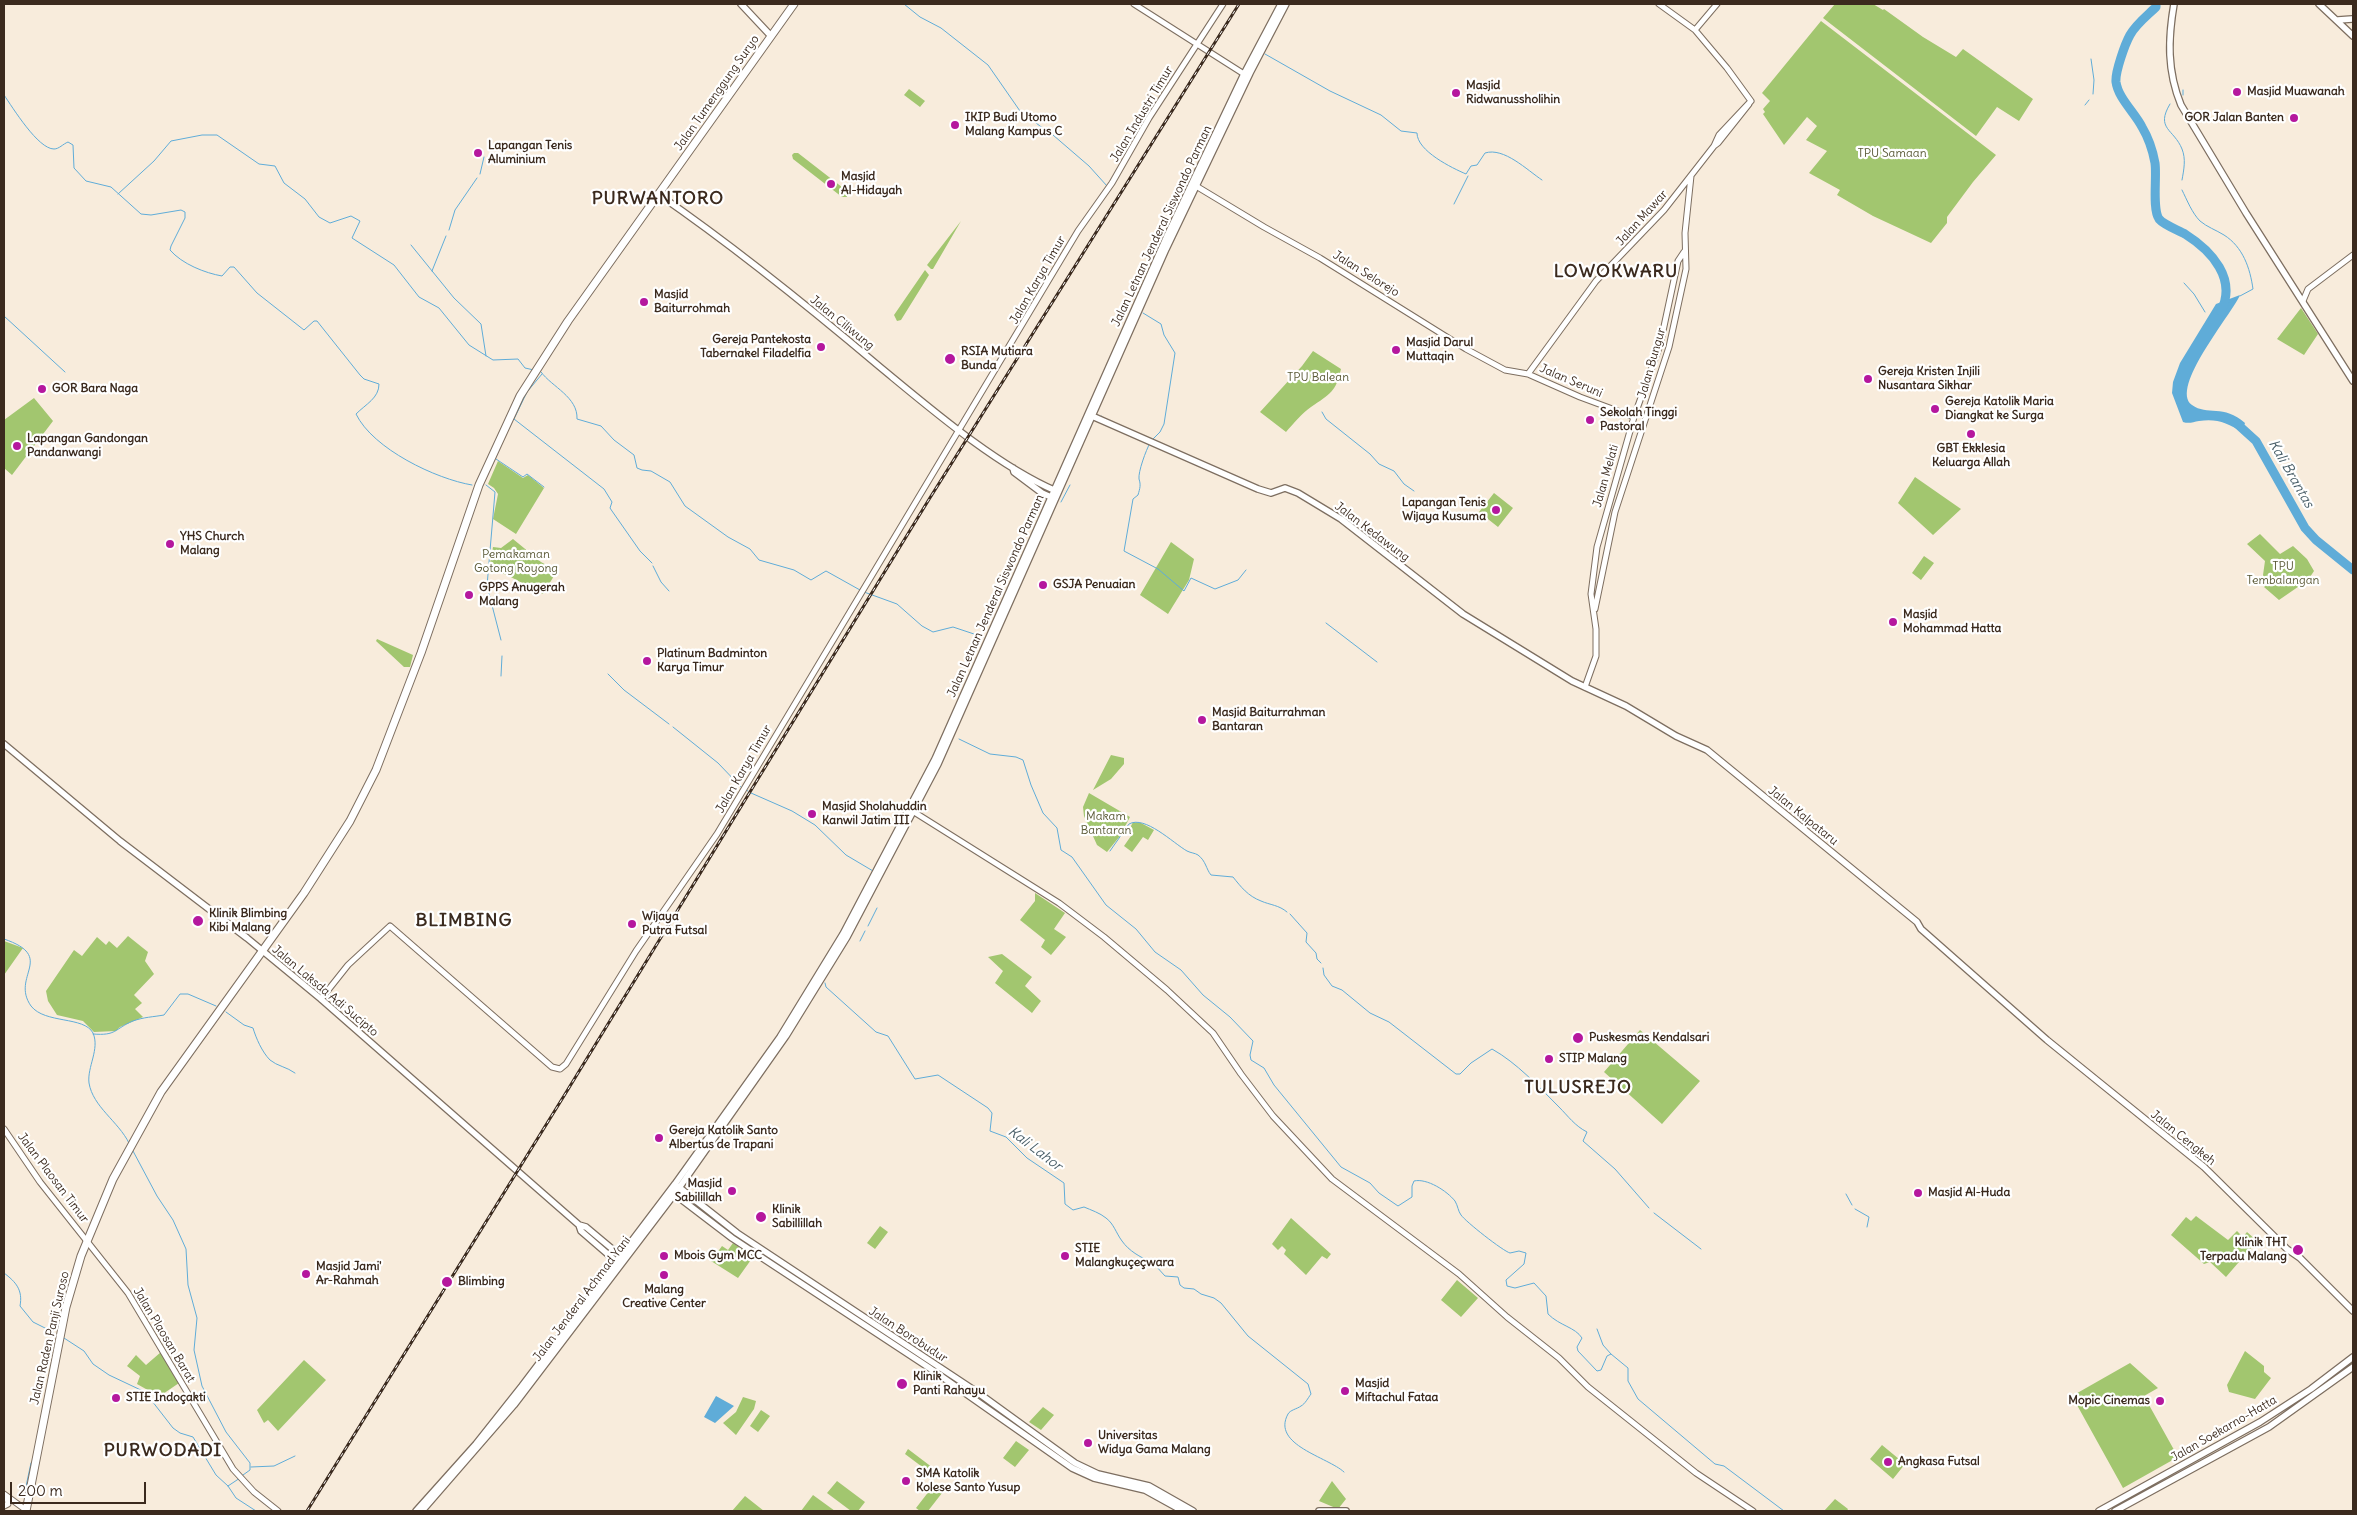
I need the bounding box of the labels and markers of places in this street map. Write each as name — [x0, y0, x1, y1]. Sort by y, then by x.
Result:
place label: Masjid Ridwanussholihin — [1466, 79, 1560, 107]
place label: Masjid Muawanah — [2247, 85, 2345, 99]
marker: Masjid Muawanah — [2231, 86, 2243, 98]
marker: Masjid Ridwanussholihin — [1450, 87, 1462, 99]
place label: IKIP Budi Utomo Malang Kampus C — [965, 111, 1062, 139]
place label: GOR Jalan Banten — [2184, 111, 2284, 125]
marker: GOR Jalan Banten — [2288, 112, 2300, 124]
marker: IKIP Budi Utomo Malang Kampus C — [949, 119, 961, 131]
place label: Lapangan Tenis Aluminium — [488, 139, 572, 167]
marker: Lapangan Tenis Aluminium — [472, 147, 484, 159]
place label: Masjid Al-Hidayah — [841, 170, 902, 198]
marker: Masjid Al-Hidayah — [825, 178, 837, 190]
place label: Masjid Baiturrohmah — [654, 288, 730, 316]
marker: Masjid Baiturrohmah — [638, 296, 650, 308]
place label: Gereja Pantekosta Tabernakel Filadelfia — [700, 333, 811, 361]
place label: Masjid Darul Muttaqin — [1406, 336, 1473, 364]
marker: Gereja Pantekosta Tabernakel Filadelfia — [815, 341, 827, 353]
marker: Masjid Darul Muttaqin — [1390, 344, 1402, 356]
place label: RSIA Mutiara Bunda — [961, 345, 1033, 373]
marker: RSIA Mutiara Bunda — [943, 352, 957, 366]
place label: Gereja Kristen Injili Nusantara Sikhar — [1878, 365, 1980, 393]
marker: Gereja Kristen Injili Nusantara Sikhar — [1862, 373, 1874, 385]
place label: GOR Bara Naga — [52, 382, 138, 396]
marker: GOR Bara Naga — [36, 383, 48, 395]
place label: Gereja Katolik Maria Diangkat ke Surga — [1945, 395, 2054, 423]
marker: Gereja Katolik Maria Diangkat ke Surga — [1929, 403, 1941, 415]
place label: Sekolah Tinggi Pastoral — [1600, 406, 1677, 434]
marker: Sekolah Tinggi Pastoral — [1584, 414, 1596, 426]
marker: GBT Ekklesia Keluarga Allah — [1965, 428, 1977, 440]
place label: Lapangan Gandongan Pandanwangi — [27, 432, 148, 460]
marker: Lapangan Gandongan Pandanwangi — [11, 440, 23, 452]
place label: GBT Ekklesia Keluarga Allah — [1932, 442, 2010, 470]
place label: Lapangan Tenis Wijaya Kusuma — [1402, 496, 1486, 524]
marker: Lapangan Tenis Wijaya Kusuma — [1490, 504, 1502, 516]
place label: YHS Church Malang — [180, 530, 244, 558]
marker: YHS Church Malang — [164, 538, 176, 550]
place label: GSJA Penuaian — [1053, 578, 1135, 592]
marker: GSJA Penuaian — [1037, 579, 1049, 591]
place label: GPPS Anugerah Malang — [479, 581, 565, 609]
marker: GPPS Anugerah Malang — [463, 589, 475, 601]
place label: Masjid Mohammad Hatta — [1903, 608, 2001, 636]
marker: Masjid Mohammad Hatta — [1887, 616, 1899, 628]
place label: Platinum Badminton Karya Timur — [657, 647, 767, 675]
marker: Platinum Badminton Karya Timur — [641, 655, 653, 667]
place label: Masjid Baiturrahman Bantaran — [1212, 706, 1325, 734]
marker: Masjid Baiturrahman Bantaran — [1196, 714, 1208, 726]
place label: Masjid Sholahuddin Kanwil Jatim III — [822, 800, 927, 828]
marker: Masjid Sholahuddin Kanwil Jatim III — [806, 808, 818, 820]
place label: Klinik Blimbing Kibi Malang — [209, 907, 287, 935]
place label: Wijaya Putra Futsal — [642, 910, 707, 938]
marker: Klinik Blimbing Kibi Malang — [191, 914, 205, 928]
marker: Wijaya Putra Futsal — [626, 918, 638, 930]
marker: Puskesmas Kendalsari — [1571, 1031, 1585, 1045]
place label: Puskesmas Kendalsari — [1589, 1031, 1709, 1045]
place label: STIP Malang — [1559, 1052, 1627, 1066]
marker: STIP Malang — [1543, 1053, 1555, 1065]
place label: Gereja Katolik Santo Albertus de Trapani — [669, 1124, 778, 1152]
marker: Gereja Katolik Santo Albertus de Trapani — [653, 1132, 665, 1144]
place label: Masjid Sabilillah — [675, 1177, 722, 1205]
marker: Masjid Sabilillah — [726, 1185, 738, 1197]
place label: Masjid Al-Huda — [1928, 1186, 2010, 1200]
marker: Masjid Al-Huda — [1912, 1187, 1924, 1199]
place label: Klinik Sabillillah — [772, 1203, 822, 1231]
marker: Klinik Sabillillah — [754, 1210, 768, 1224]
place label: Klinik THT Terpadu Malang — [2200, 1236, 2287, 1264]
place label: STIE Malangkuçeçwara — [1075, 1242, 1174, 1270]
marker: Klinik THT Terpadu Malang — [2291, 1243, 2305, 1257]
place label: Mbois Gym MCC — [674, 1249, 762, 1263]
marker: Mbois Gym MCC — [658, 1250, 670, 1262]
marker: STIE Malangkuçeçwara — [1059, 1250, 1071, 1262]
place label: Masjid Jami' Ar-Rahmah — [316, 1260, 382, 1288]
marker: Masjid Jami' Ar-Rahmah — [300, 1268, 312, 1280]
marker: Malang Creative Center — [658, 1269, 670, 1281]
marker: Blimbing — [440, 1275, 454, 1289]
place label: Blimbing — [458, 1275, 505, 1289]
place label: Malang Creative Center — [622, 1283, 706, 1311]
place label: Klinik Panti Rahayu — [913, 1370, 985, 1398]
marker: Klinik Panti Rahayu — [895, 1377, 909, 1391]
place label: Masjid Miftachul Fataa — [1355, 1377, 1438, 1405]
marker: Masjid Miftachul Fataa — [1339, 1385, 1351, 1397]
place label: STIE Indoçakti — [126, 1391, 206, 1405]
marker: STIE Indoçakti — [110, 1392, 122, 1404]
place label: Mopic Cinemas — [2068, 1394, 2150, 1408]
marker: Mopic Cinemas — [2154, 1395, 2166, 1407]
place label: Universitas Widya Gama Malang — [1098, 1429, 1211, 1457]
marker: Universitas Widya Gama Malang — [1082, 1437, 1094, 1449]
place label: Angkasa Futsal — [1898, 1455, 1980, 1469]
marker: Angkasa Futsal — [1882, 1456, 1894, 1468]
place label: SMA Katolik Kolese Santo Yusup — [916, 1467, 1020, 1495]
marker: SMA Katolik Kolese Santo Yusup — [900, 1475, 912, 1487]

